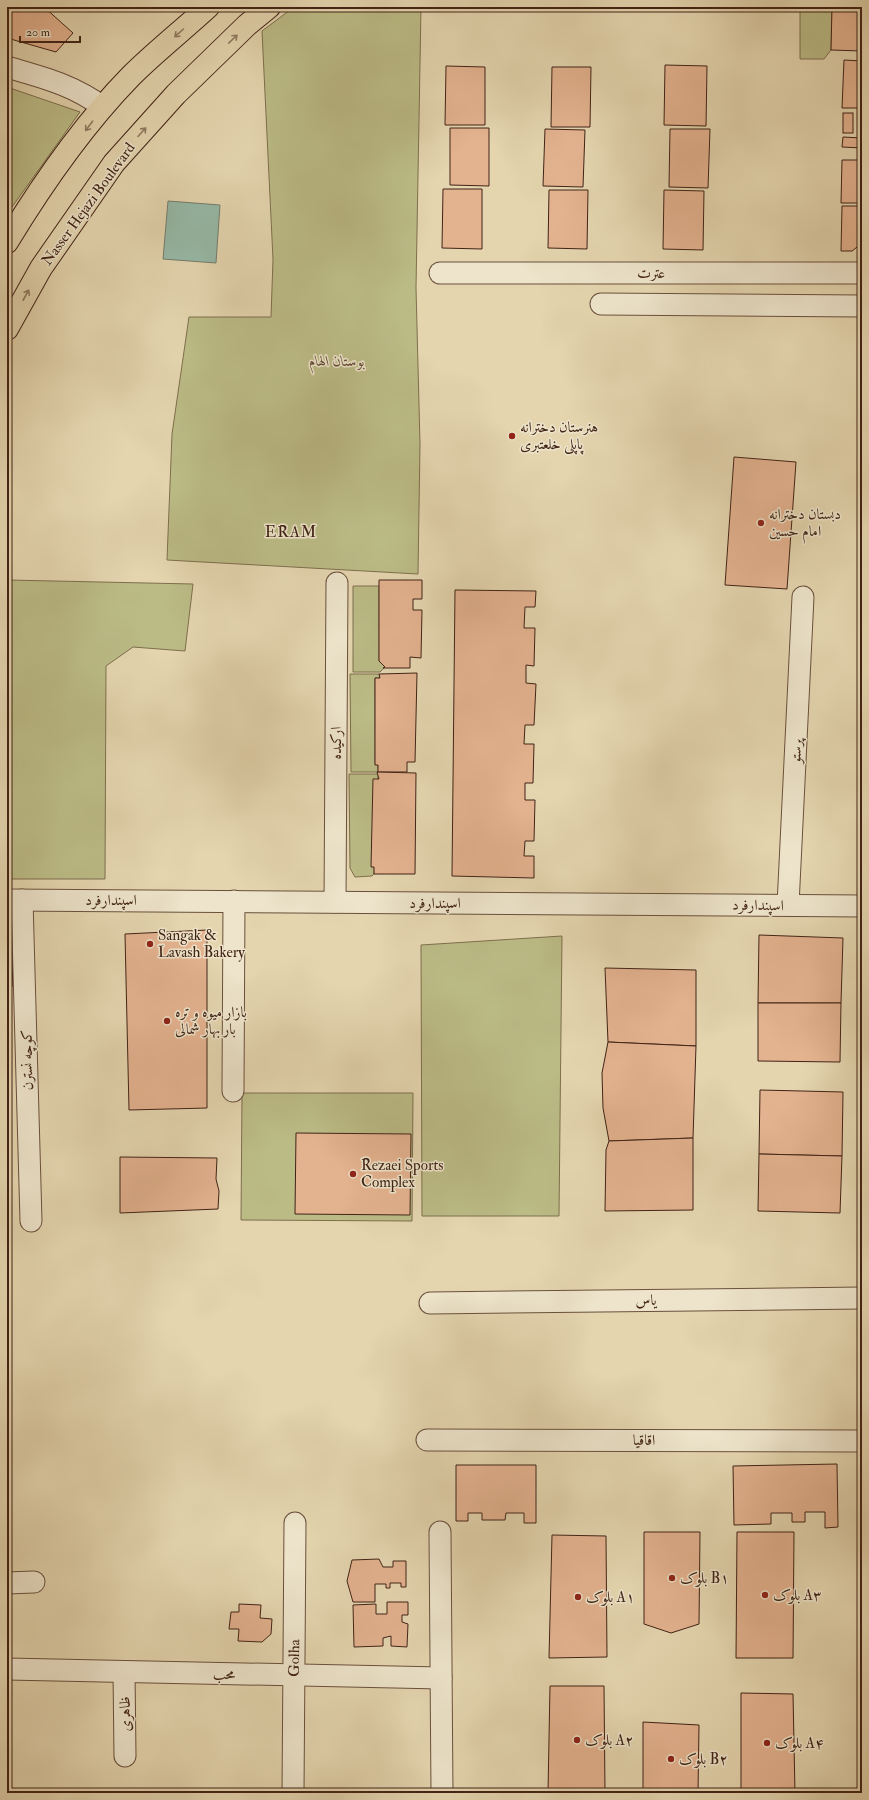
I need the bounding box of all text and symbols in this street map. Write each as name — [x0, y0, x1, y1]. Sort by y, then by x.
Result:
scale bar — [20, 18, 80, 44]
text: 20 m — [26, 25, 51, 40]
one-way arrow — [174, 28, 184, 38]
one-way arrow — [228, 34, 238, 44]
one-way arrow — [84, 120, 93, 131]
one-way arrow — [137, 127, 146, 137]
street label: Nasser Hejazi Boulevard — [37, 139, 140, 269]
street label: عترت — [637, 264, 665, 283]
one-way arrow — [23, 289, 30, 301]
park label: بوستان الهام — [309, 352, 365, 374]
place label: هنرستان دخترانه پاپلی خلعتبری — [520, 418, 598, 455]
marker: هنرستان دخترانه پاپلی خلعتبری — [507, 431, 517, 441]
place label: دبستان دخترانه امام حسین — [769, 505, 841, 544]
marker: دبستان دخترانه امام حسین — [756, 518, 766, 528]
district label: ERAM — [265, 522, 317, 542]
street label: ارکیده — [327, 726, 346, 760]
street label: پرستو — [786, 737, 807, 766]
street label: اسپندارفرد — [85, 891, 137, 911]
street label: اسپندارفرد — [409, 894, 461, 914]
street label: اسپندارفرد — [732, 896, 784, 916]
place label: Sangak & Lavash Bakery — [158, 926, 245, 962]
marker: Sangak & Lavash Bakery — [145, 939, 155, 949]
place label: بازار میوه و تره بار بهار شمالی — [175, 1003, 247, 1039]
marker: بازار میوه و تره بار بهار شمالی — [162, 1016, 172, 1026]
street label: کوچه نسترن — [17, 1030, 39, 1090]
place label: Rezaei Sports Complex — [361, 1156, 443, 1193]
marker: Rezaei Sports Complex — [348, 1169, 358, 1179]
street label: یاس — [635, 1291, 658, 1310]
street label: اقاقیا — [633, 1431, 655, 1450]
place label: بلوک B۱ — [680, 1569, 729, 1588]
marker: بلوک B۱ — [667, 1573, 677, 1583]
place label: بلوک A۳ — [773, 1586, 822, 1605]
place label: بلوک A۱ — [586, 1588, 635, 1607]
marker: بلوک A۳ — [760, 1590, 770, 1600]
marker: بلوک A۱ — [573, 1592, 583, 1602]
street label: Golha — [285, 1638, 304, 1677]
street label: محب — [213, 1665, 235, 1684]
street label: ظاهری — [116, 1696, 135, 1732]
place label: بلوک A۲ — [585, 1731, 634, 1750]
place label: بلوک A۴ — [775, 1734, 824, 1753]
marker: بلوک A۲ — [572, 1735, 582, 1745]
marker: بلوک A۴ — [762, 1738, 772, 1748]
place label: بلوک B۲ — [679, 1750, 728, 1769]
marker: بلوک B۲ — [666, 1754, 676, 1764]

